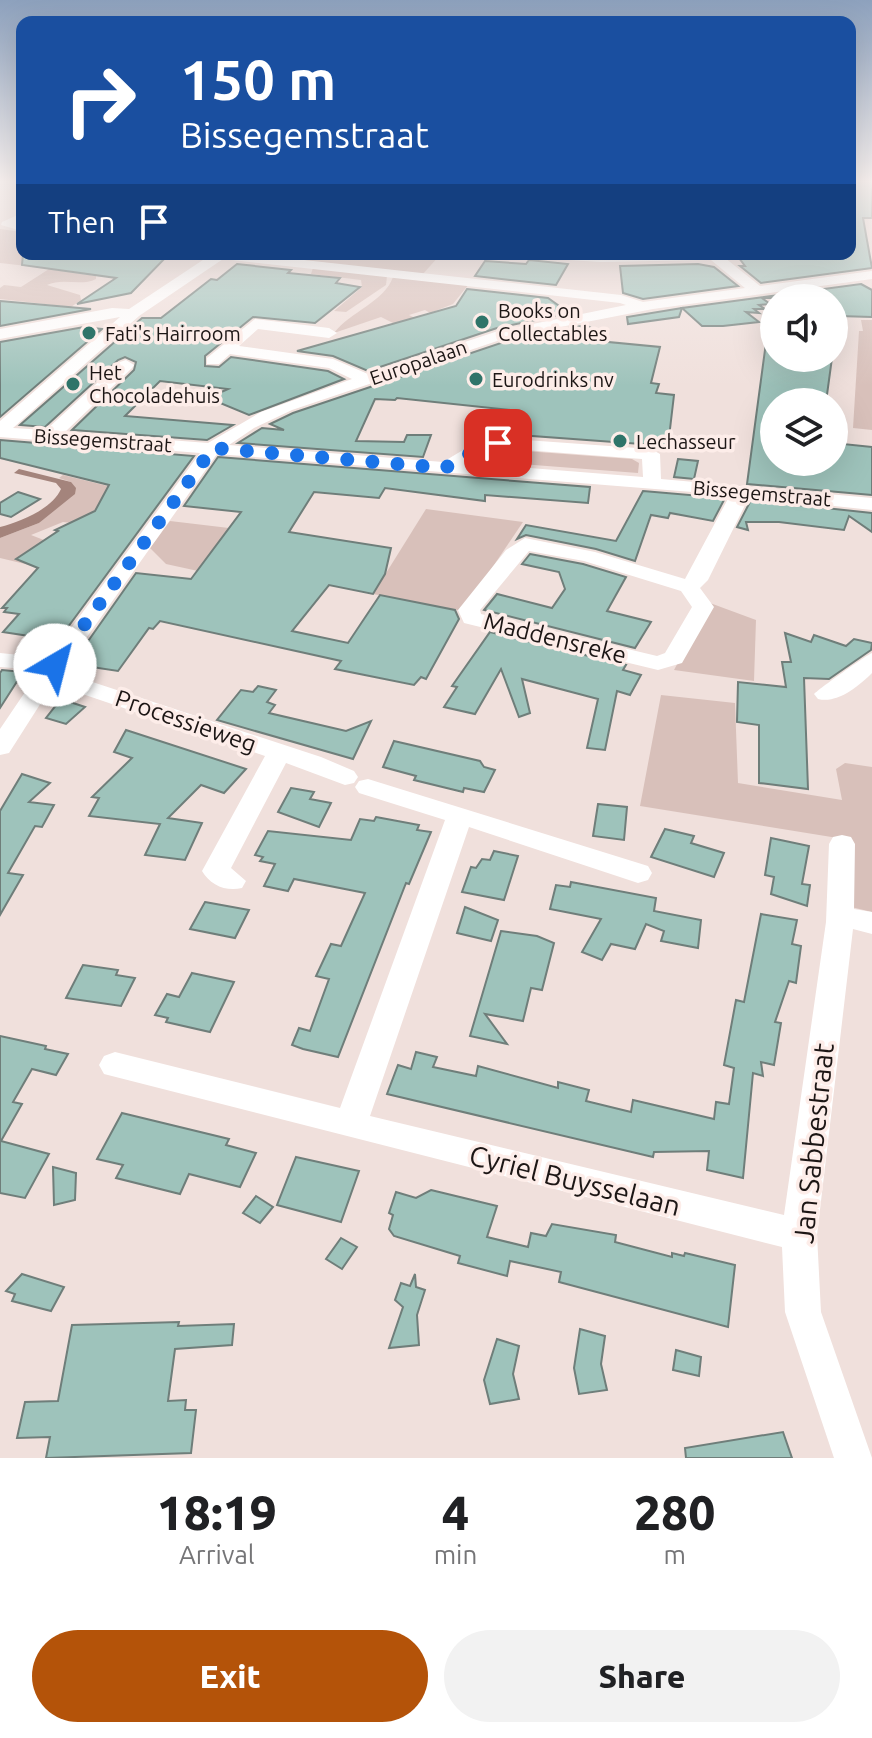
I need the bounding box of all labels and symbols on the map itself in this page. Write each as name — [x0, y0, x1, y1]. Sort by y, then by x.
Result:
place label: Books on Collectables — [498, 299, 608, 345]
marker: Books on Collectables — [473, 313, 491, 331]
place label: Fati's Hairroom — [105, 322, 241, 345]
marker: Fati's Hairroom — [80, 324, 98, 342]
street label: Europalaan — [367, 335, 469, 389]
place label: Het Chocoladehuis — [89, 361, 220, 407]
place label: Eurodrinks nv — [492, 368, 614, 391]
marker: Eurodrinks nv — [467, 370, 485, 388]
marker: Het Chocoladehuis — [64, 375, 82, 393]
pin — [464, 409, 532, 477]
street label: Bissegemstraat — [33, 424, 173, 456]
place label: Lechasseur — [636, 430, 736, 453]
marker: Lechasseur — [611, 432, 629, 450]
street label: Bissegemstraat — [692, 476, 832, 510]
street label: Maddensreke — [481, 607, 629, 669]
position arrow — [13, 623, 97, 707]
street label: Processieweg — [112, 684, 260, 758]
street label: Jan Sabbestraat — [787, 1041, 839, 1245]
street label: Cyriel Buysselaan — [466, 1139, 684, 1221]

